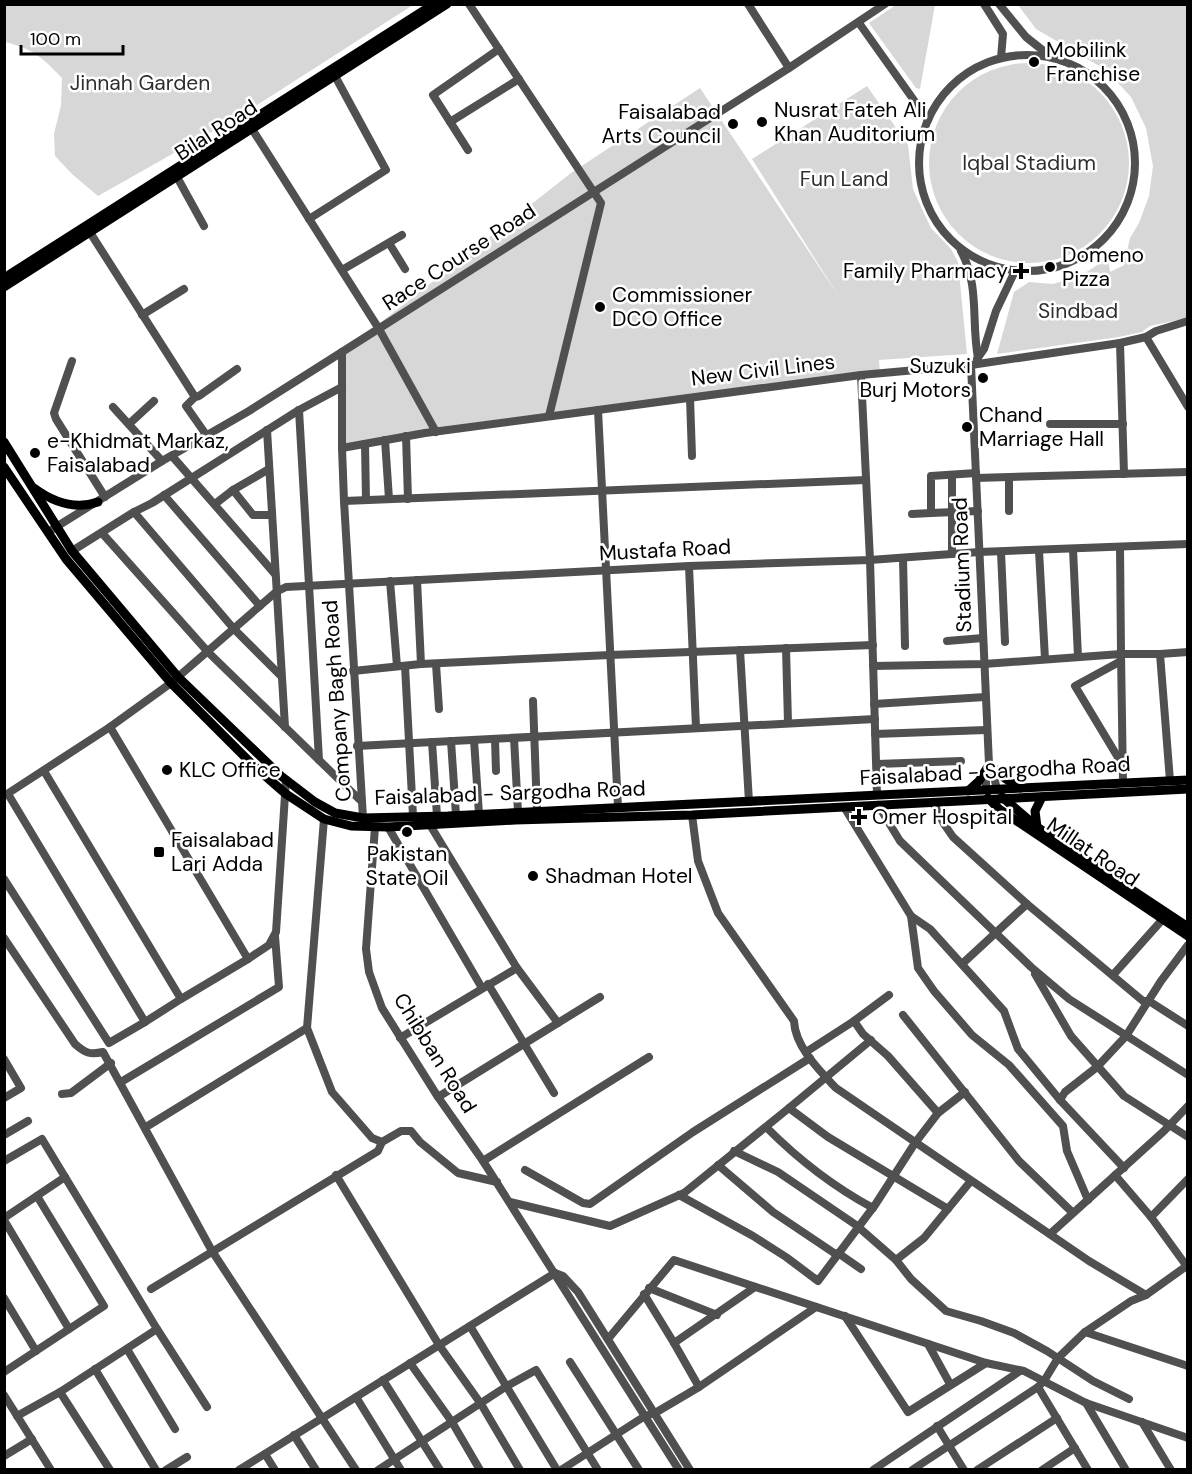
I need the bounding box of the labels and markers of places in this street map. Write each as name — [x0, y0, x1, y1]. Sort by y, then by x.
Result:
place label: Mobilink Franchise — [1046, 36, 1140, 88]
marker: Mobilink Franchise — [1027, 55, 1041, 69]
place label: Nusrat Fateh Ali Khan Auditorium — [774, 96, 935, 148]
place label: Faisalabad Arts Council — [602, 98, 721, 150]
marker: Nusrat Fateh Ali Khan Auditorium — [755, 115, 769, 129]
marker: Faisalabad Arts Council — [726, 117, 740, 131]
place label: Domeno Pizza — [1062, 241, 1144, 293]
place label: Family Pharmacy — [843, 257, 1008, 285]
marker: Domeno Pizza — [1043, 260, 1057, 274]
marker: Family Pharmacy — [1012, 262, 1030, 280]
place label: Commissioner DCO Office — [612, 281, 753, 333]
marker: Commissioner DCO Office — [593, 300, 607, 314]
place label: Suzuki Burj Motors — [859, 352, 971, 404]
marker: Suzuki Burj Motors — [976, 371, 990, 385]
place label: Chand Marriage Hall — [979, 401, 1104, 453]
marker: Chand Marriage Hall — [960, 420, 974, 434]
place label: e-Khidmat Markaz, Faisalabad — [47, 427, 229, 479]
marker: e-Khidmat Markaz, Faisalabad — [28, 446, 42, 460]
place label: KLC Office — [179, 756, 281, 784]
marker: KLC Office — [160, 763, 174, 777]
place label: Omer Hospital — [872, 803, 1012, 831]
marker: Omer Hospital — [850, 808, 868, 826]
marker: Pakistan State Oil — [400, 825, 414, 839]
place label: Faisalabad Lari Adda — [171, 826, 274, 878]
place label: Pakistan State Oil — [366, 840, 448, 892]
marker: Faisalabad Lari Adda — [152, 845, 166, 859]
place label: Shadman Hotel — [545, 862, 693, 890]
marker: Shadman Hotel — [526, 869, 540, 883]

